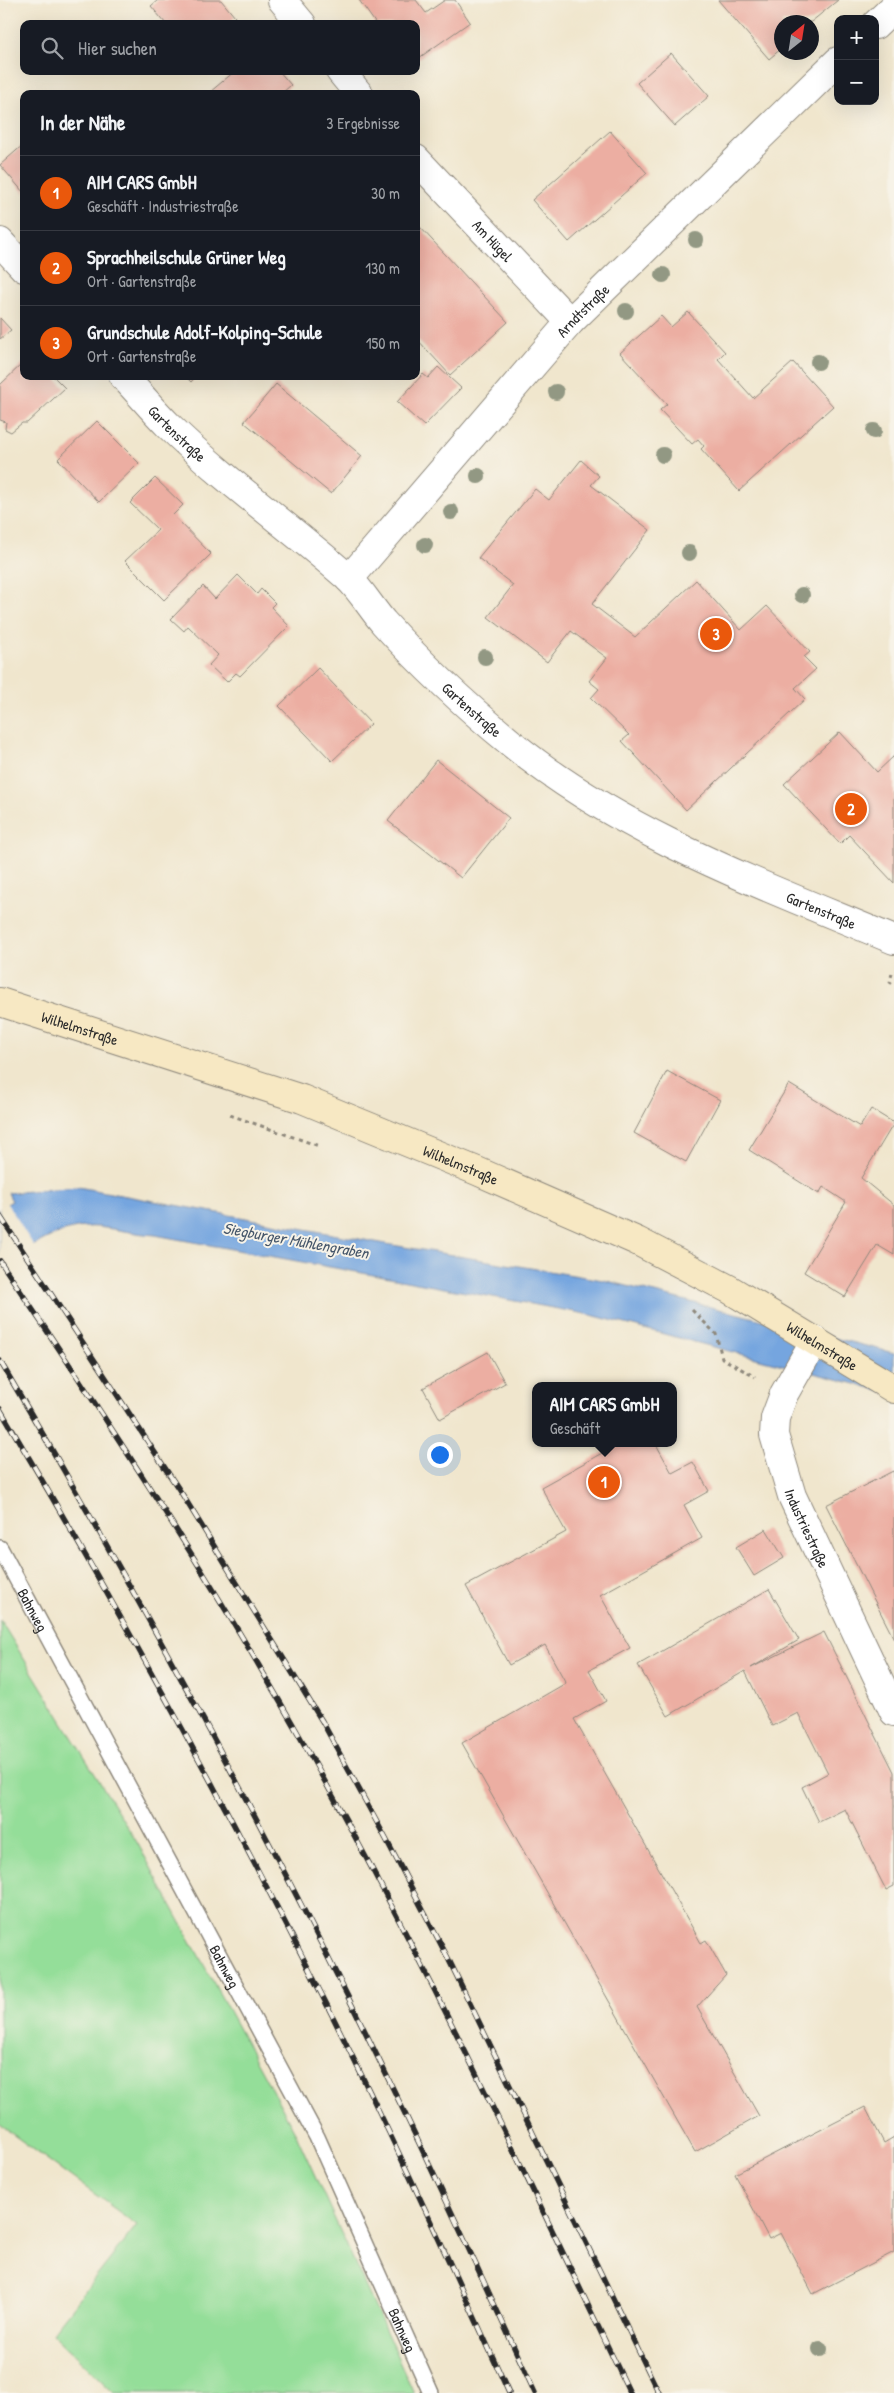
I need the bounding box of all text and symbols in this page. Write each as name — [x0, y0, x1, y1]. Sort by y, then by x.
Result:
north arrow — [774, 15, 819, 60]
map controls — [834, 15, 879, 105]
button: + — [834, 15, 879, 60]
search box — [20, 20, 420, 75]
icon: search — [38, 34, 66, 62]
text: Hier suchen — [78, 35, 157, 61]
button: − — [834, 60, 879, 105]
text: In der Nähe — [40, 108, 125, 137]
text: 3 Ergebnisse — [326, 112, 400, 134]
text: AIM CARS GmbH — [87, 169, 197, 195]
text: 1 — [53, 182, 59, 204]
text: 30 m — [371, 182, 400, 204]
text: Geschäft · Industriestraße — [87, 195, 239, 217]
street label: Am Hügel — [468, 215, 518, 266]
text: Sprachheilschule Grüner Weg — [87, 244, 286, 270]
text: 2 — [52, 257, 60, 279]
text: 130 m — [365, 257, 400, 279]
text: Ort · Gartenstraße — [87, 270, 196, 292]
street label: Arndtstraße — [551, 279, 614, 341]
text: Grundschule Adolf-Kolping-Schule — [87, 319, 322, 345]
text: 3 — [52, 332, 60, 354]
text: 150 m — [366, 332, 400, 354]
text: Ort · Gartenstraße — [87, 345, 196, 367]
street label: Gartenstraße — [144, 400, 211, 466]
pin: 3 — [700, 615, 732, 653]
street label: Gartenstraße — [438, 677, 506, 742]
pin: 2 — [835, 790, 867, 828]
street label: Gartenstraße — [783, 886, 859, 934]
street label: Wilhelmstraße — [39, 1006, 121, 1050]
street label: Wilhelmstraße — [420, 1140, 502, 1190]
water label: Siegburger Mühlengraben — [222, 1216, 372, 1264]
street label: Wilhelmstraße — [783, 1316, 862, 1375]
popup — [532, 1382, 677, 1447]
text: AIM CARS GmbH — [550, 1391, 659, 1417]
text: Geschäft — [550, 1417, 600, 1439]
your location — [427, 1442, 453, 1468]
pin: 1 — [588, 1463, 620, 1501]
street label: Industriestraße — [780, 1486, 835, 1571]
street label: Bahnweg — [13, 1584, 54, 1635]
street label: Bahnweg — [205, 1941, 245, 1992]
street label: Bahnweg — [384, 2304, 422, 2356]

